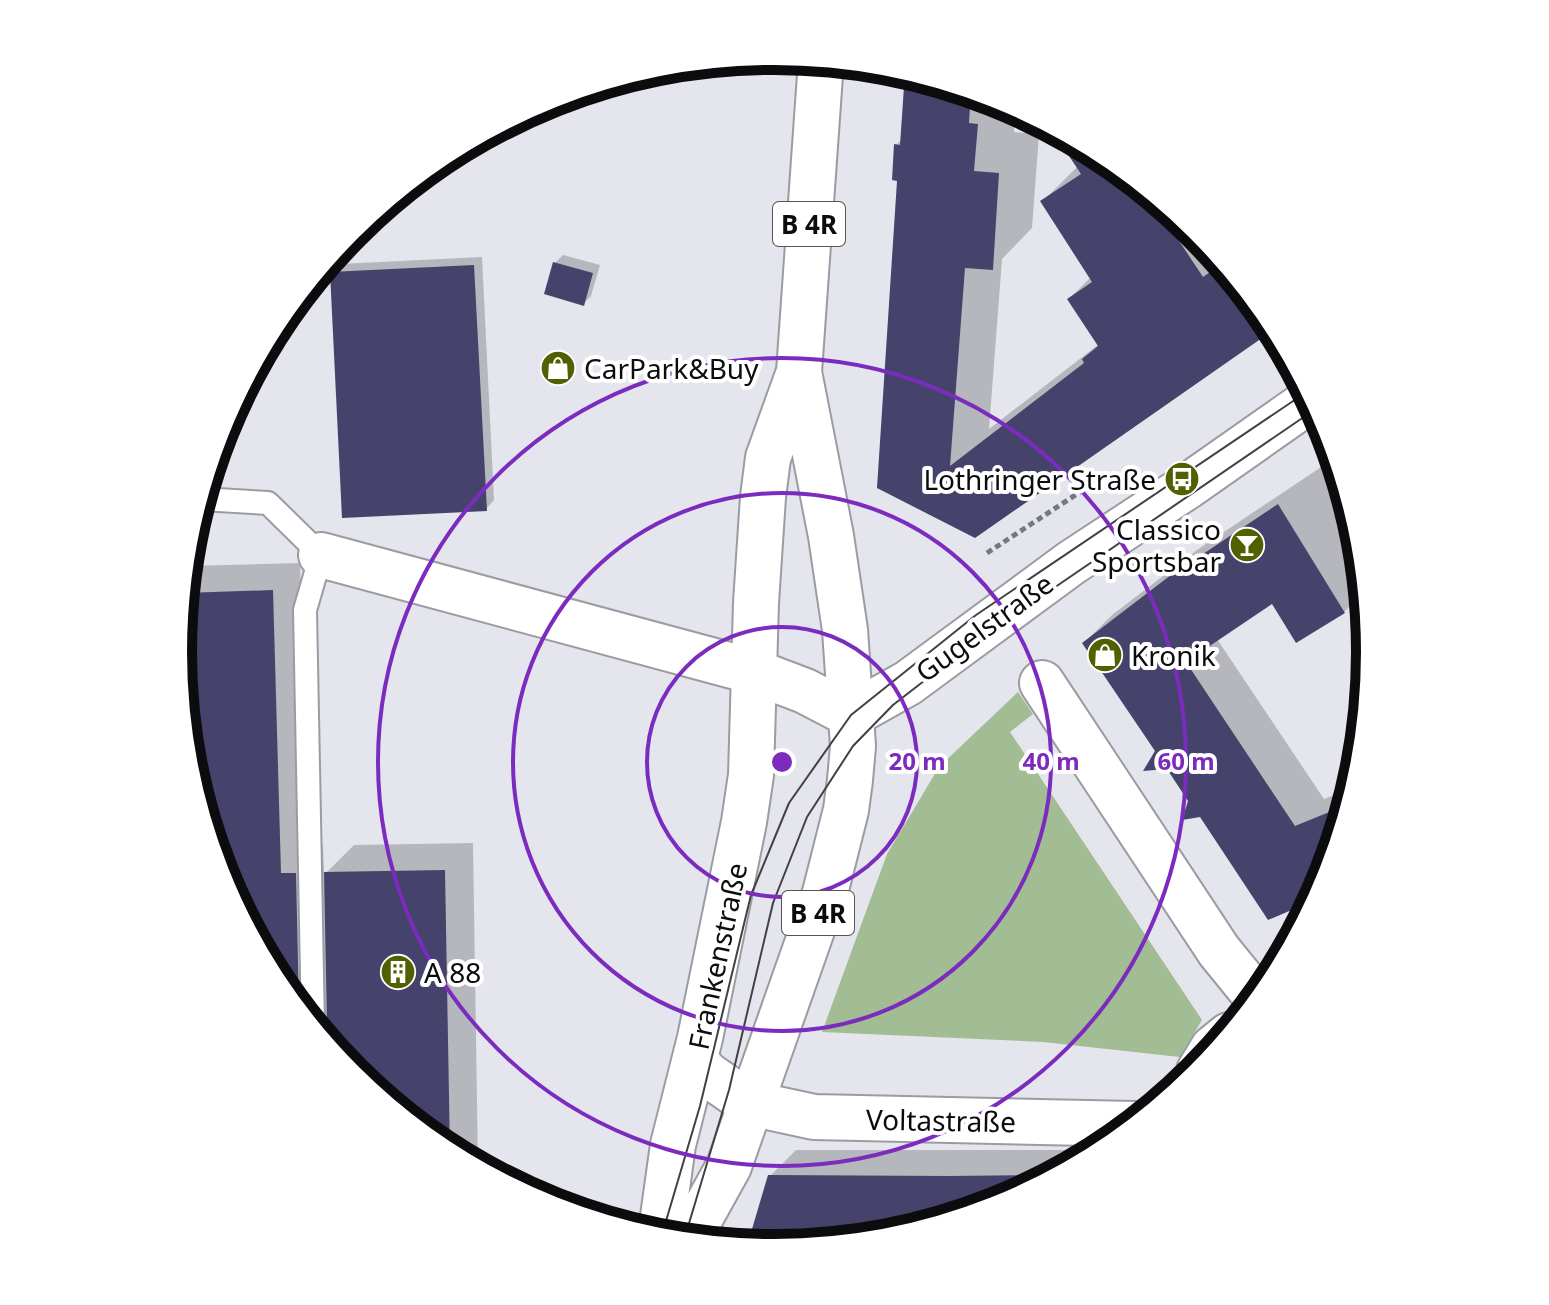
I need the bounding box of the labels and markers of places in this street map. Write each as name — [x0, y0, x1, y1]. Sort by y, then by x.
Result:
shop icon: CarPark&Buy — [539, 349, 577, 387]
place label: CarPark&Buy — [584, 349, 759, 387]
place label: Lothringer Straße — [923, 460, 1156, 498]
bus stop icon: Lothringer Straße — [1163, 460, 1201, 498]
place label: Classico Sportsbar — [1092, 510, 1221, 580]
bar icon: Classico Sportsbar — [1228, 526, 1266, 564]
shop icon: Kronik — [1086, 636, 1124, 674]
place label: Kronik — [1131, 636, 1216, 674]
centre of rings — [768, 748, 796, 776]
building icon: A 88 — [379, 953, 417, 991]
place label: A 88 — [424, 953, 481, 991]

